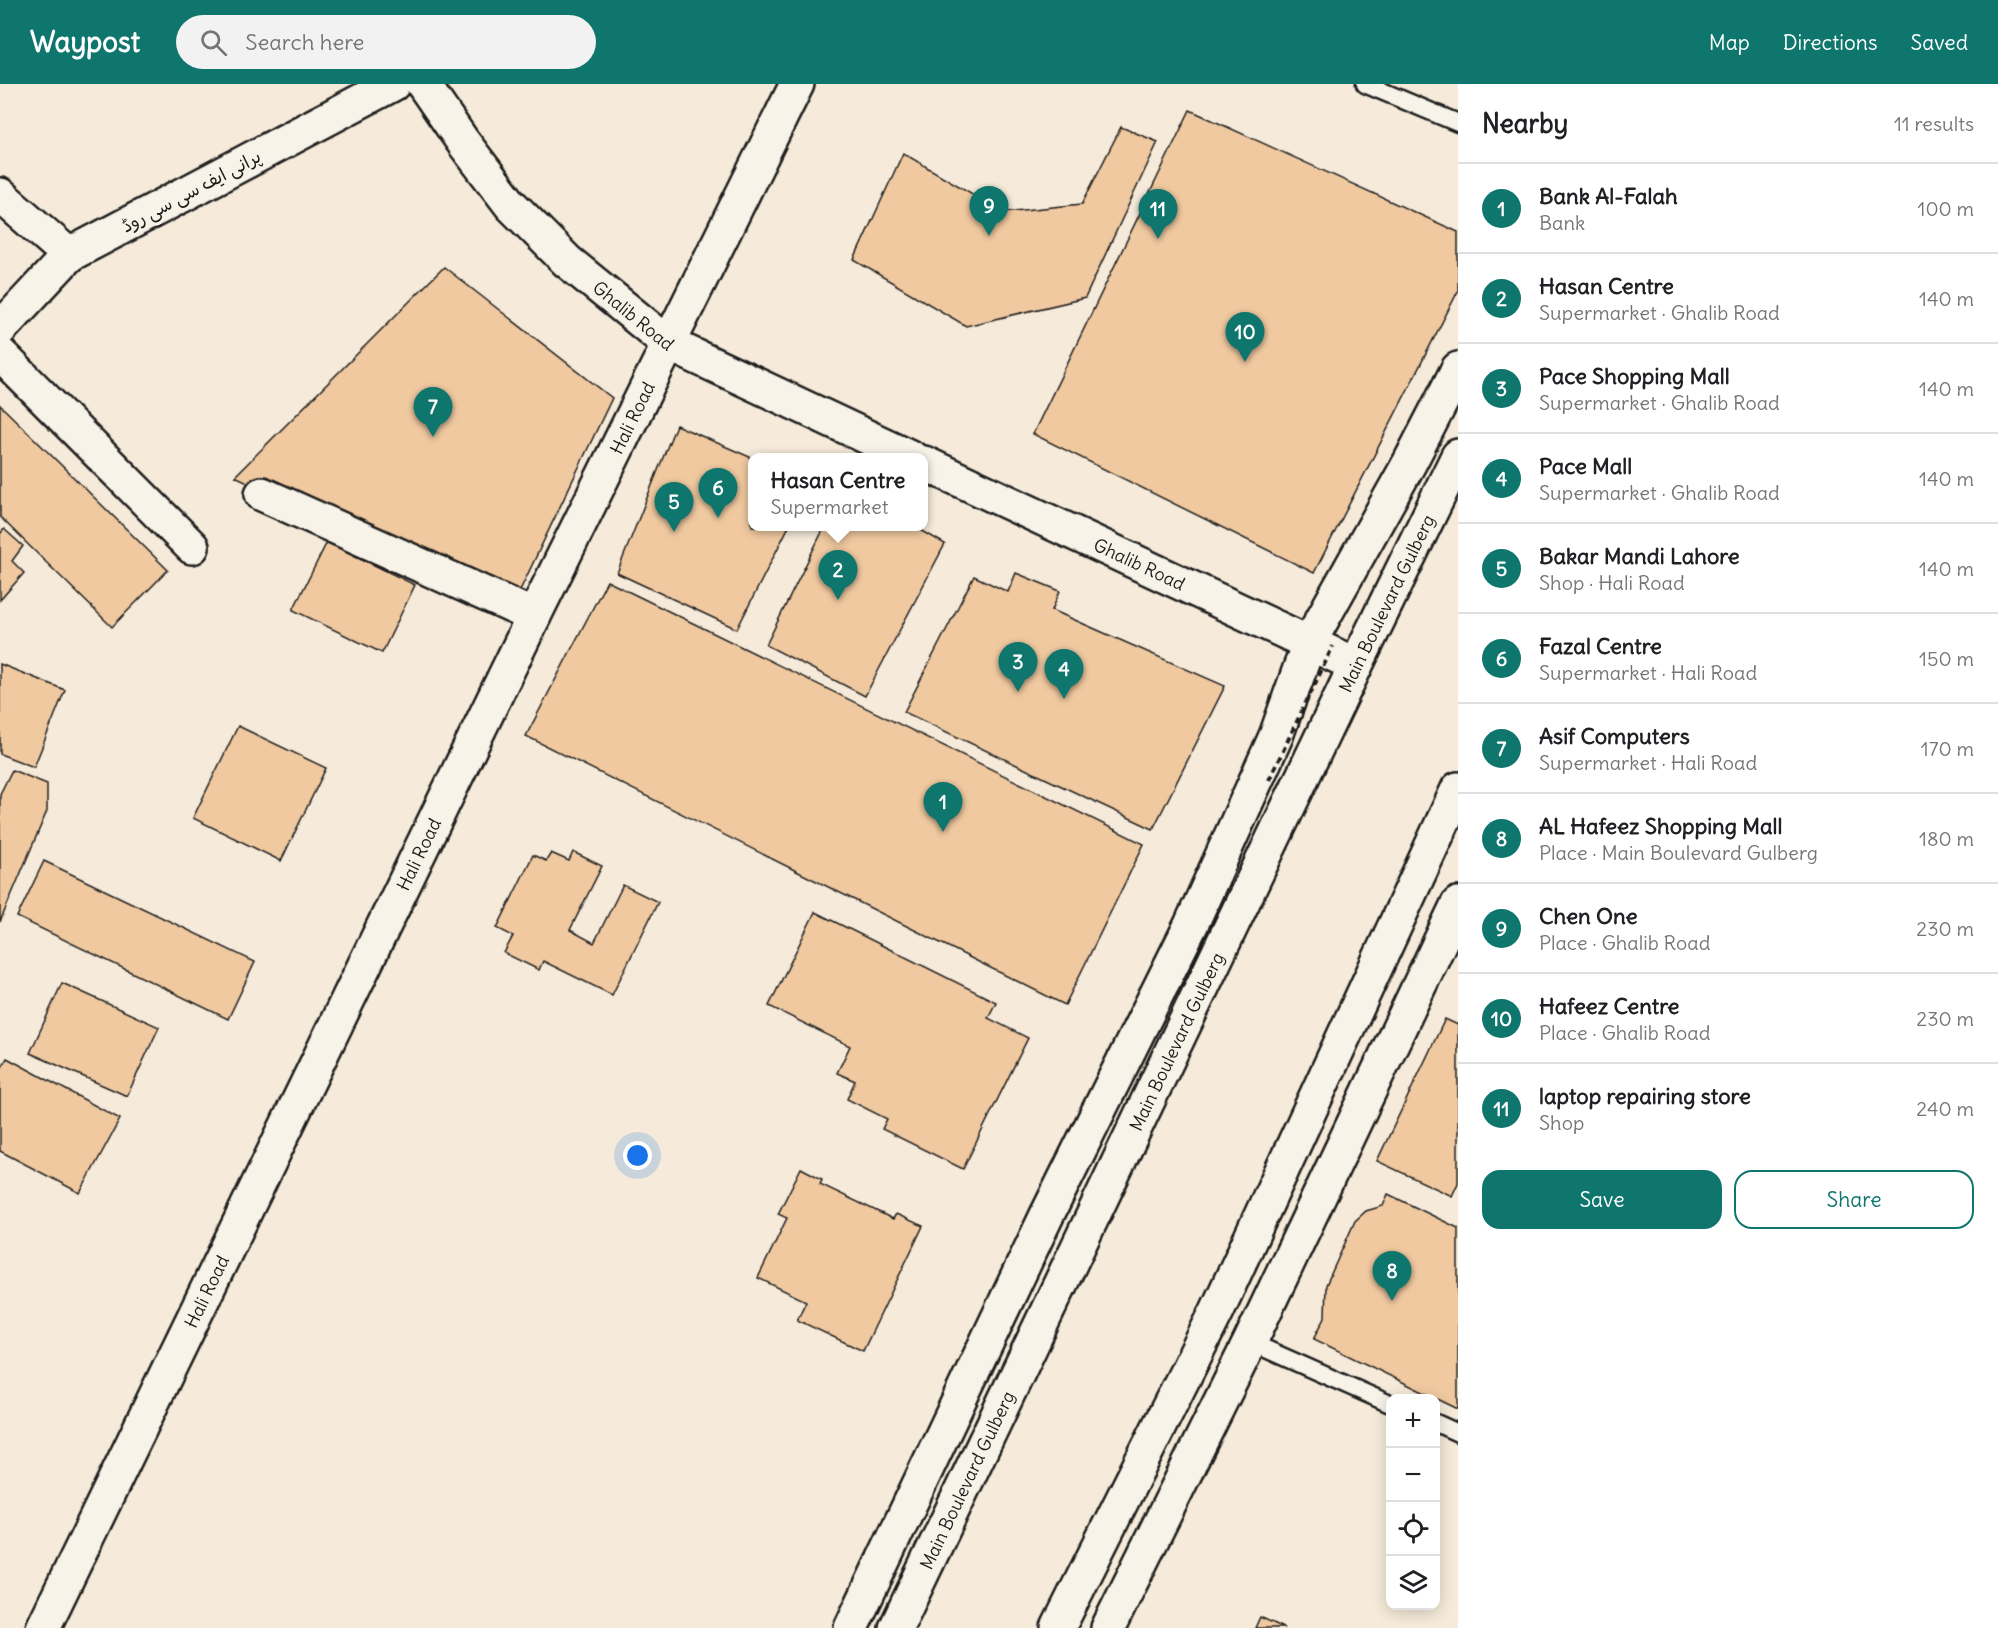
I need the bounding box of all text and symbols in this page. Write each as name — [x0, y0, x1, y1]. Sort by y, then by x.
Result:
search box — [176, 15, 596, 69]
text: Waypost — [30, 24, 140, 60]
icon: search — [197, 26, 230, 59]
text: Search here — [245, 28, 364, 56]
text: Map — [1709, 29, 1750, 56]
text: Directions — [1783, 29, 1877, 56]
text: Saved — [1910, 29, 1968, 56]
text: Nearby — [1482, 107, 1568, 140]
text: 11 results — [1894, 111, 1974, 136]
street label: پرانی ایف سی سی روڈ — [117, 144, 265, 238]
text: Bank Al-Falah — [1539, 182, 1678, 210]
pin: 9 — [970, 186, 1008, 236]
pin: 11 — [1138, 190, 1178, 239]
text: 1 — [1498, 196, 1505, 221]
text: 100 m — [1917, 196, 1974, 221]
text: Bank — [1539, 210, 1585, 235]
text: Hasan Centre — [1539, 272, 1674, 300]
street label: Ghalib Road — [588, 275, 679, 356]
text: 2 — [1496, 286, 1507, 311]
text: 140 m — [1919, 286, 1974, 311]
text: Supermarket · Ghalib Road — [1539, 300, 1780, 325]
pin: 10 — [1226, 312, 1264, 362]
text: Pace Shopping Mall — [1539, 362, 1730, 390]
text: 3 — [1496, 376, 1507, 401]
text: 140 m — [1919, 376, 1974, 401]
street label: Hali Road — [604, 377, 660, 458]
pin: 7 — [414, 388, 452, 437]
text: Supermarket · Ghalib Road — [1539, 390, 1780, 415]
text: Pace Mall — [1539, 452, 1632, 480]
popup — [748, 453, 928, 531]
text: Hasan Centre — [771, 466, 905, 494]
text: 4 — [1496, 466, 1507, 491]
text: 140 m — [1919, 466, 1974, 491]
pin: 6 — [698, 468, 738, 518]
text: Supermarket · Ghalib Road — [1539, 480, 1780, 505]
pin: 5 — [654, 482, 694, 532]
text: Supermarket — [771, 494, 888, 519]
street label: Main Boulevard Gulberg — [1333, 510, 1439, 696]
street label: Ghalib Road — [1090, 533, 1189, 595]
text: Bakar Mandi Lahore — [1539, 542, 1740, 570]
pin: 2 — [818, 550, 858, 600]
text: 5 — [1496, 556, 1507, 581]
text: 140 m — [1919, 556, 1974, 581]
text: Shop · Hali Road — [1539, 570, 1685, 595]
text: Fazal Centre — [1539, 632, 1662, 660]
pin: 3 — [998, 642, 1038, 692]
text: 6 — [1496, 646, 1507, 671]
text: 150 m — [1919, 646, 1974, 671]
pin: 4 — [1044, 650, 1084, 699]
text: Supermarket · Hali Road — [1539, 660, 1757, 685]
text: Asif Computers — [1539, 722, 1690, 750]
text: 7 — [1497, 736, 1506, 761]
text: 170 m — [1921, 736, 1974, 761]
text: Supermarket · Hali Road — [1539, 750, 1757, 775]
pin: 1 — [924, 782, 962, 832]
text: AL Hafeez Shopping Mall — [1539, 812, 1782, 840]
street label: Hali Road — [391, 814, 446, 894]
text: 8 — [1496, 826, 1507, 851]
text: 180 m — [1919, 826, 1974, 851]
text: Place · Main Boulevard Gulberg — [1539, 840, 1818, 865]
text: Chen One — [1539, 902, 1638, 930]
text: 9 — [1496, 916, 1507, 941]
text: 230 m — [1916, 916, 1974, 941]
text: Place · Ghalib Road — [1539, 930, 1710, 955]
street label: Main Boulevard Gulberg — [1124, 948, 1229, 1134]
text: Hafeez Centre — [1539, 992, 1679, 1020]
text: 10 — [1491, 1006, 1512, 1031]
text: 230 m — [1916, 1006, 1974, 1031]
text: Place · Ghalib Road — [1539, 1020, 1710, 1045]
text: laptop repairing store — [1539, 1082, 1751, 1110]
text: 11 — [1494, 1096, 1509, 1121]
text: 240 m — [1916, 1096, 1974, 1121]
text: Shop — [1539, 1110, 1584, 1135]
your location — [623, 1141, 652, 1170]
button: Save — [1482, 1170, 1722, 1229]
button: Share — [1734, 1170, 1974, 1229]
street label: Hali Road — [179, 1251, 234, 1332]
pin: 8 — [1372, 1252, 1412, 1301]
street label: Main Boulevard Gulberg — [914, 1387, 1019, 1573]
map controls — [1386, 1394, 1440, 1610]
button: + — [1386, 1394, 1440, 1448]
button: − — [1386, 1448, 1440, 1502]
button: locate — [1386, 1502, 1440, 1556]
button: layers — [1386, 1556, 1440, 1610]

